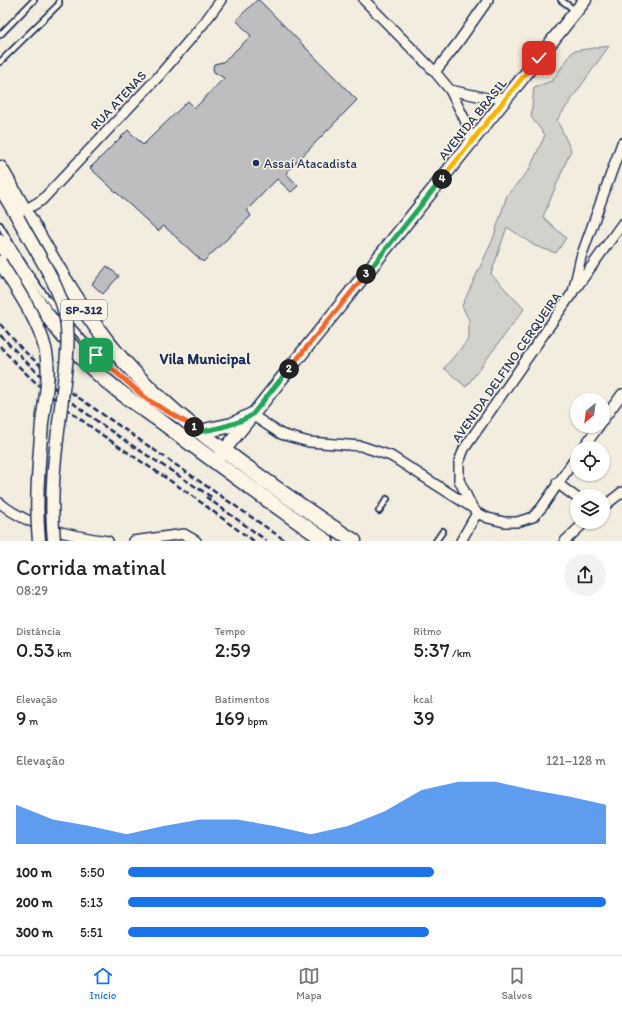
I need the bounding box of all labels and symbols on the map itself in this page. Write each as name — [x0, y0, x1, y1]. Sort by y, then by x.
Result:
pin — [522, 41, 556, 75]
street label: RUA ATENAS — [87, 68, 149, 133]
street label: AVENIDA BRASIL — [435, 75, 510, 163]
place label: Assaí Atacadista — [264, 156, 357, 171]
marker: Assaí Atacadista — [251, 158, 261, 168]
pin: 4 — [432, 169, 452, 189]
pin: 3 — [356, 264, 376, 284]
street label: AVENIDA DELFINO CERQUEIRA — [449, 289, 565, 445]
road number: SP-312 — [61, 300, 107, 320]
pin — [79, 338, 113, 372]
district label: Vila Municipal — [160, 350, 251, 369]
pin: 2 — [279, 359, 299, 379]
north arrow — [570, 393, 610, 433]
pin: 1 — [184, 417, 204, 437]

